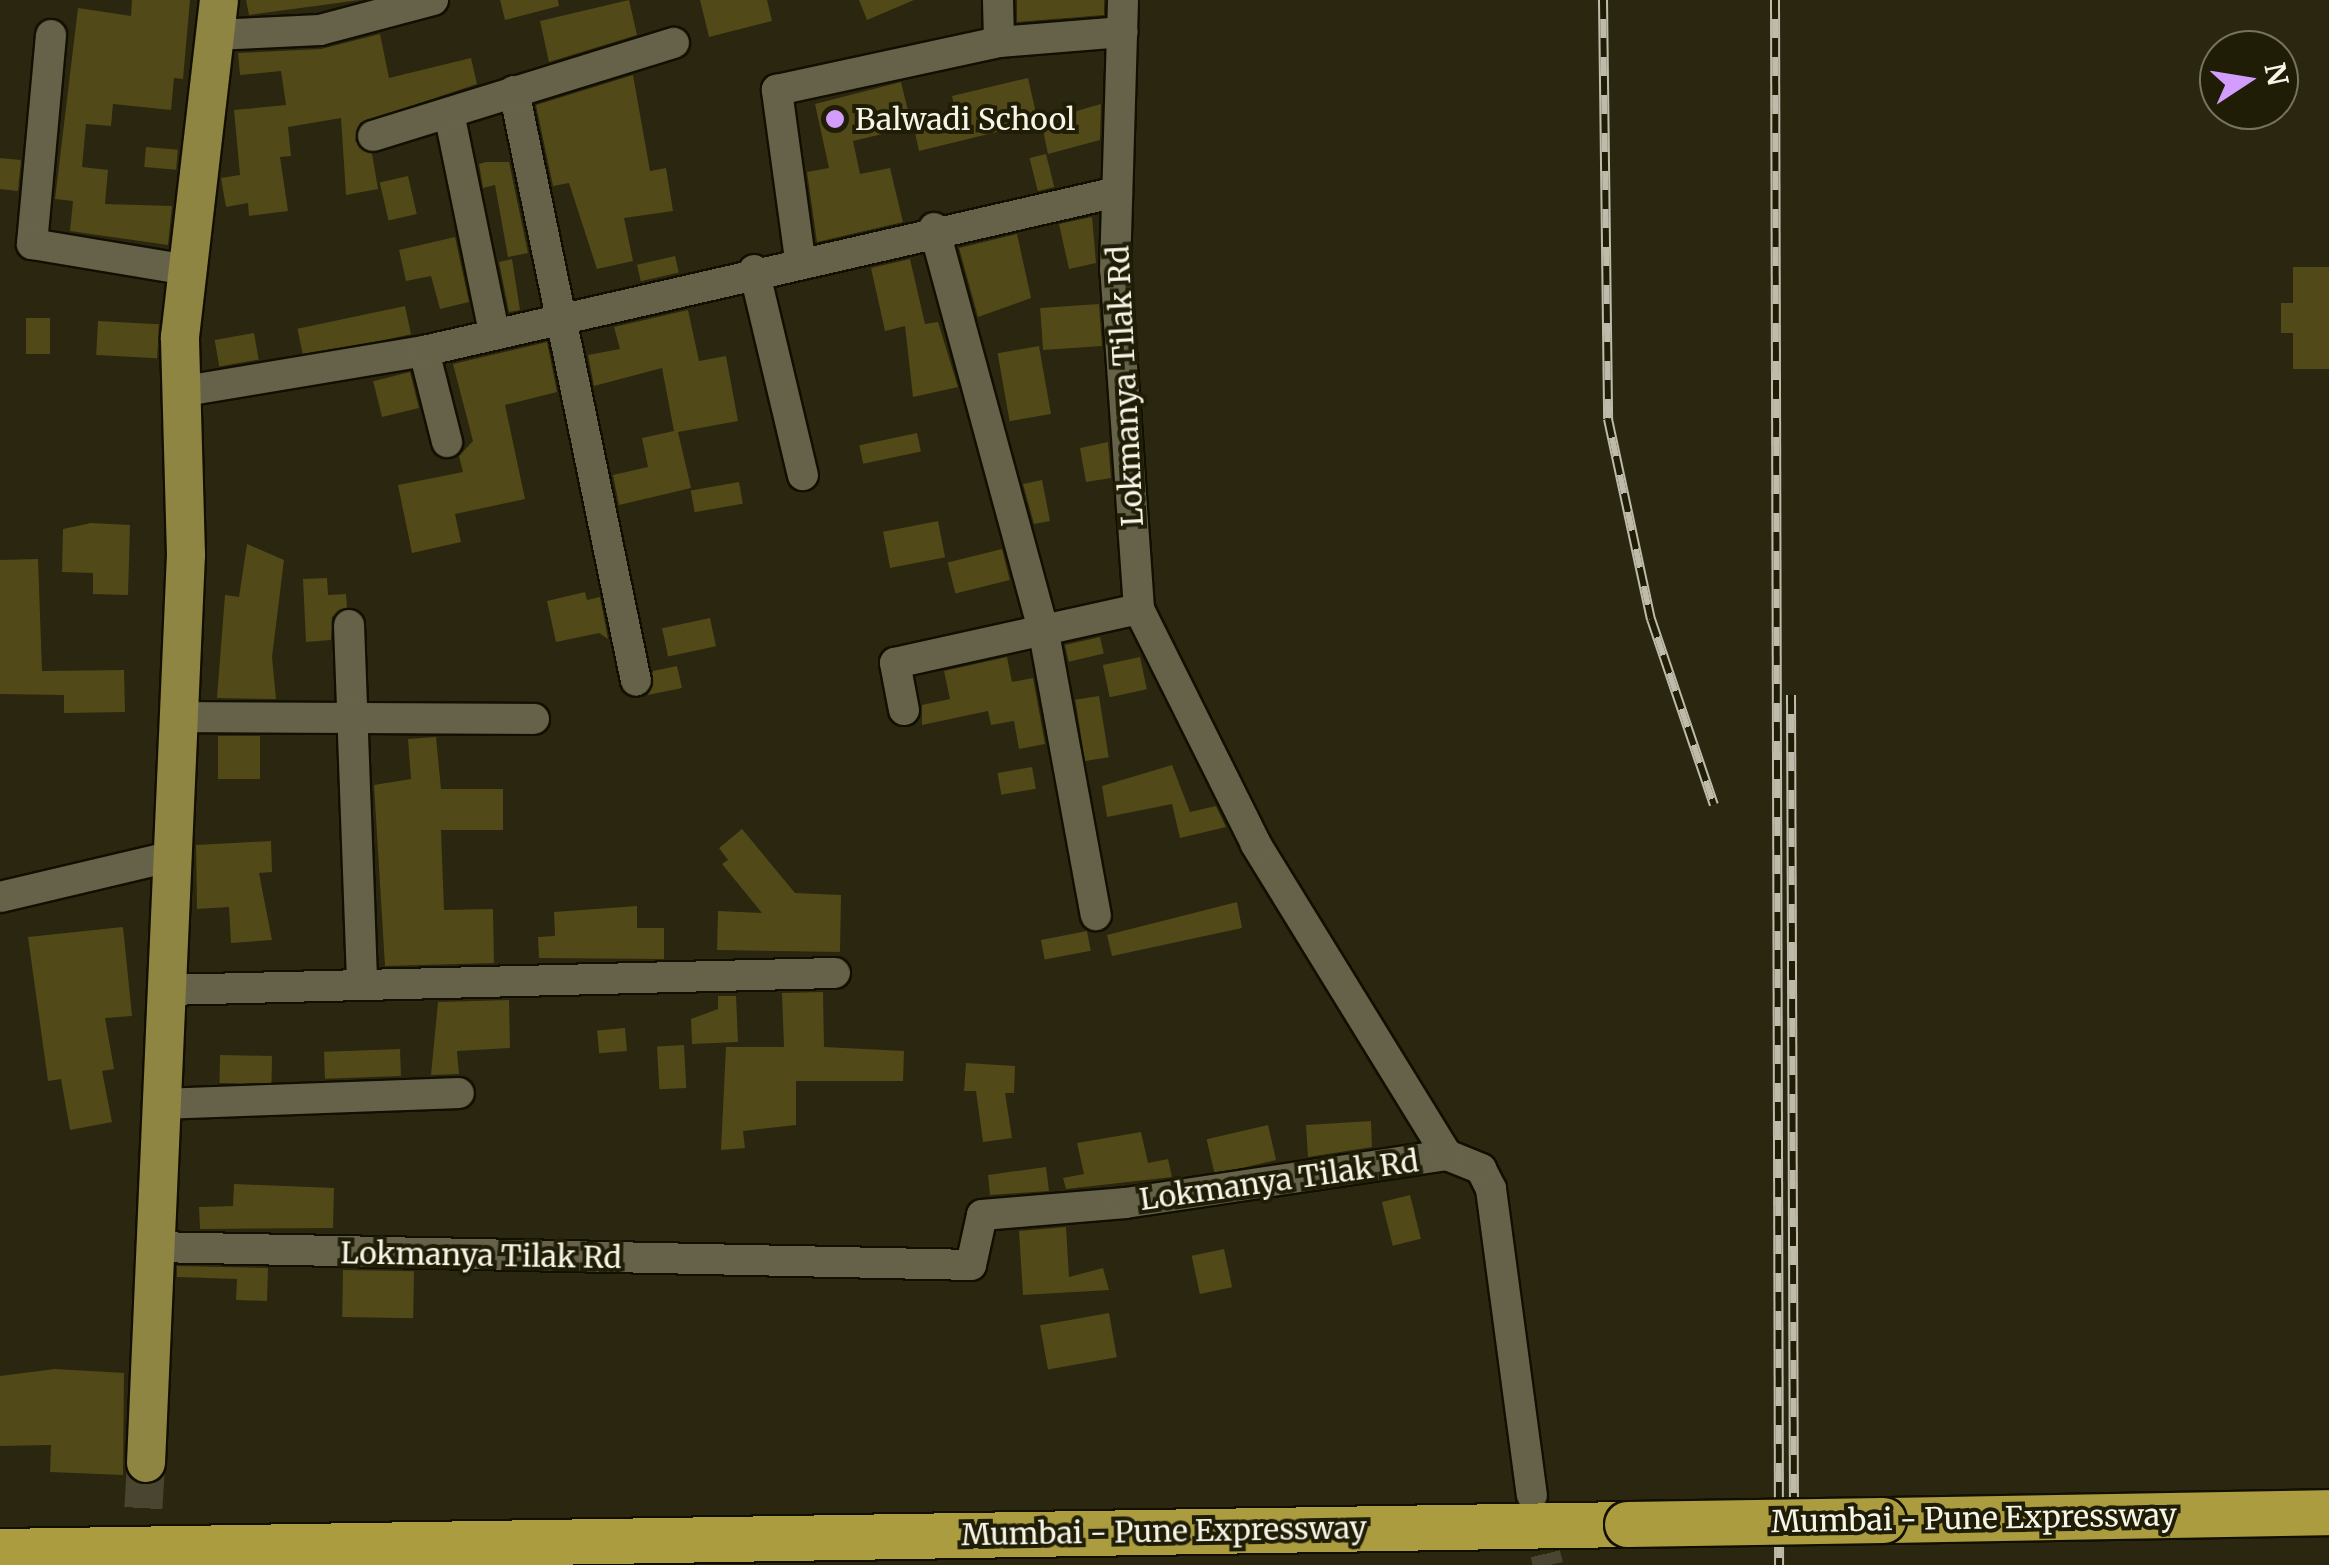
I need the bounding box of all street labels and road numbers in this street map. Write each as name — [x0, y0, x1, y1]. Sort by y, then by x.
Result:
street label: Lokmanya Tilak Rd — [1100, 245, 1150, 527]
street label: Lokmanya Tilak Rd — [1137, 1143, 1421, 1217]
street label: Lokmanya Tilak Rd — [340, 1235, 622, 1275]
street label: Mumbai - Pune Expressway — [1771, 1496, 2177, 1540]
street label: Mumbai - Pune Expressway — [961, 1509, 1367, 1553]

